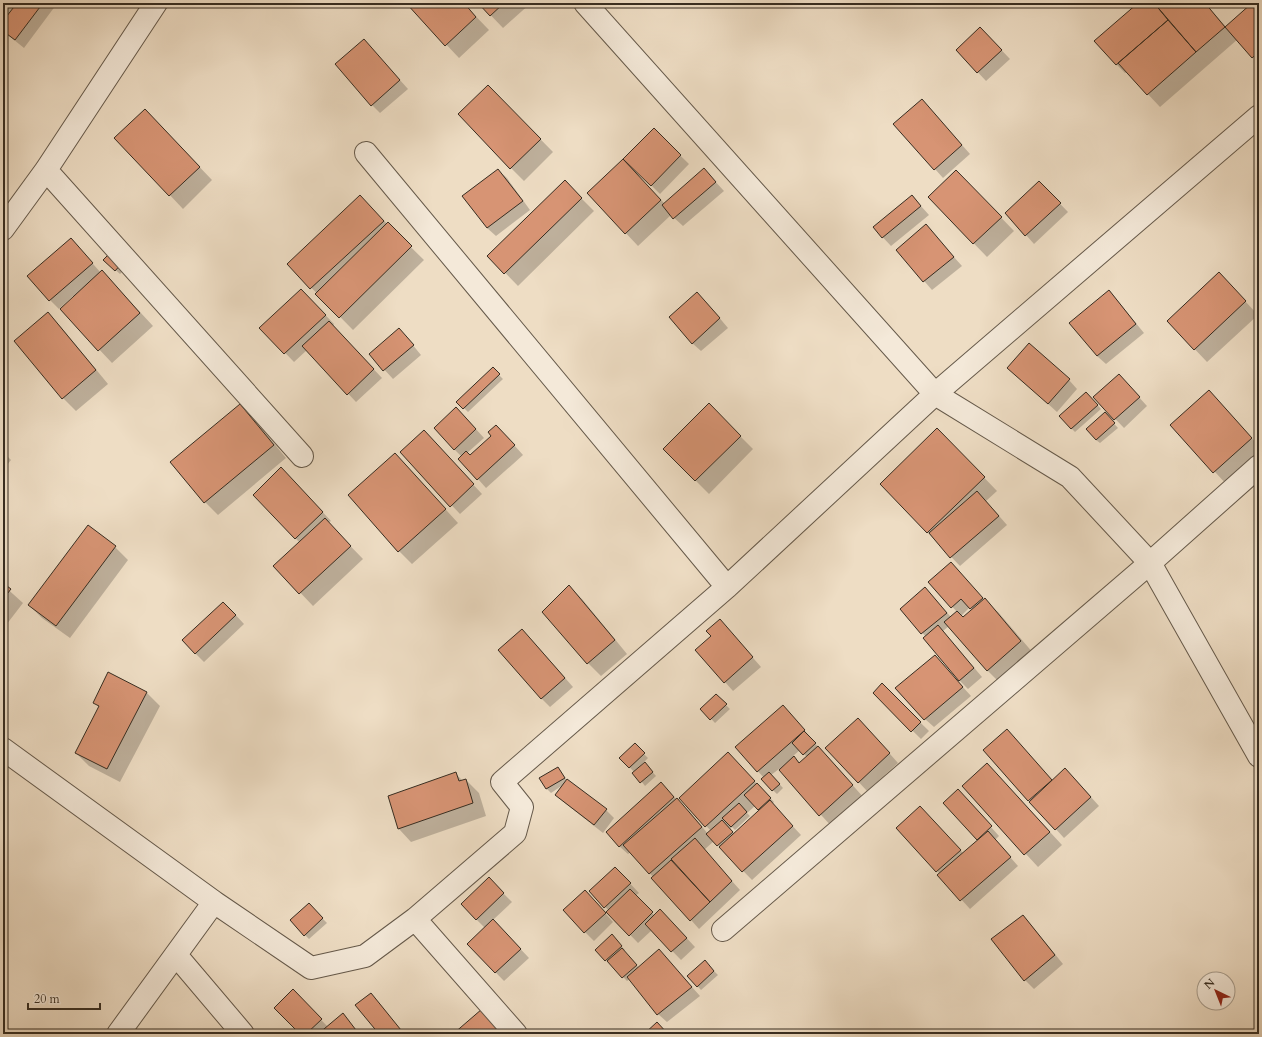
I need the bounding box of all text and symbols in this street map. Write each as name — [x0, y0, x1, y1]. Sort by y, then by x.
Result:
north arrow — [1196, 971, 1236, 1011]
text: N — [1201, 975, 1218, 993]
scale bar — [28, 985, 100, 1011]
text: 20 m — [34, 991, 61, 1007]

